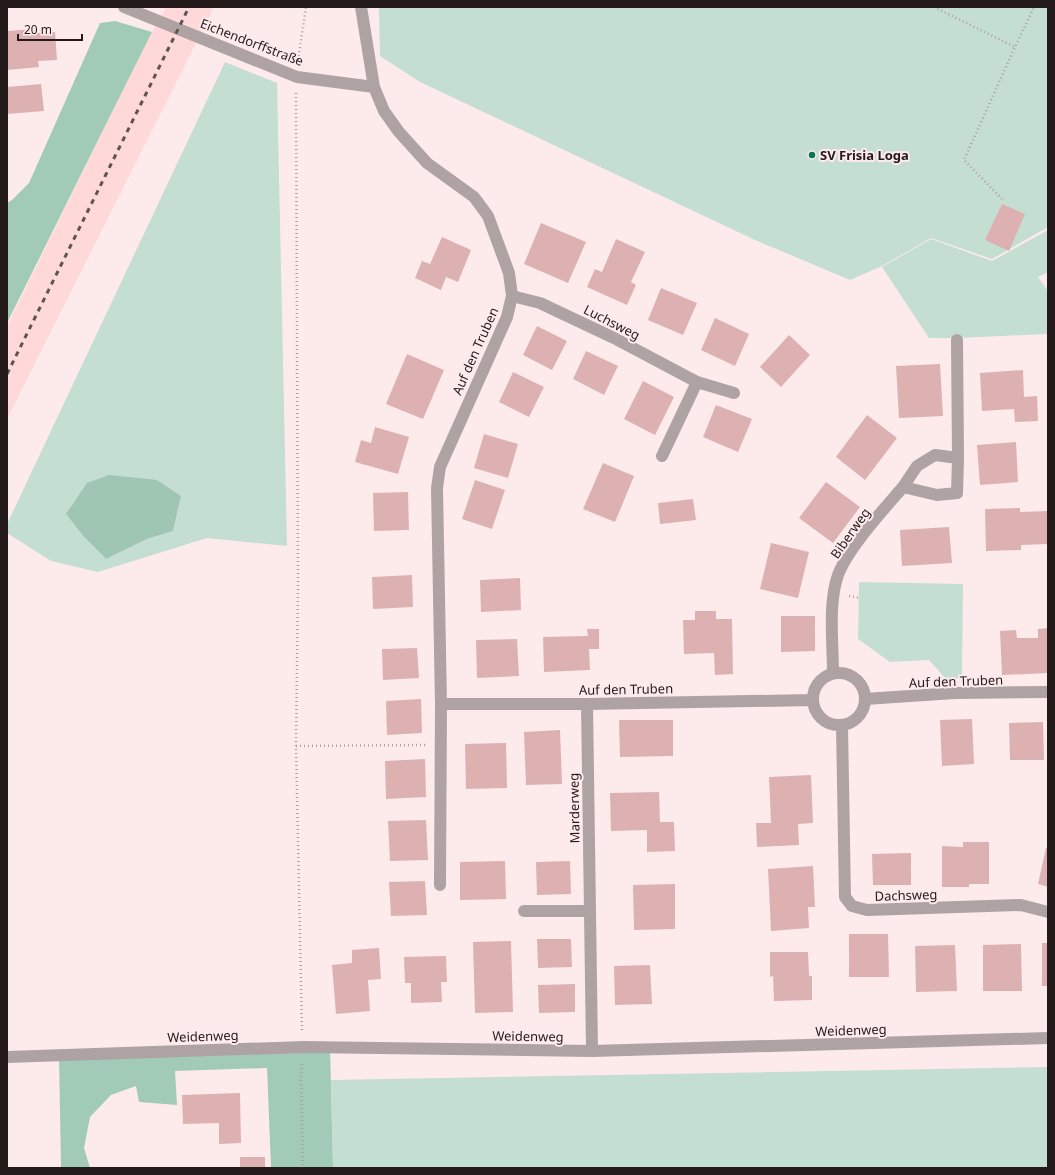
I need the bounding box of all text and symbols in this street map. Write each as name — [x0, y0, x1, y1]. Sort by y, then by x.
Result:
street label: Eichendorffstraße — [198, 14, 306, 70]
scale bar — [18, 16, 82, 42]
text: 20 m — [24, 21, 52, 38]
place label: SV Frisia Loga — [820, 146, 909, 164]
marker: SV Frisia Loga — [807, 150, 817, 160]
street label: Luchsweg — [581, 300, 643, 344]
street label: Auf den Truben — [448, 304, 502, 398]
street label: Biberweg — [826, 504, 874, 562]
street label: Auf den Truben — [909, 670, 1003, 692]
street label: Auf den Truben — [579, 679, 673, 699]
street label: Marderweg — [564, 773, 584, 843]
street label: Dachsweg — [874, 885, 938, 905]
street label: Weidenweg — [815, 1020, 887, 1040]
street label: Weidenweg — [167, 1026, 239, 1046]
street label: Weidenweg — [492, 1026, 564, 1046]

